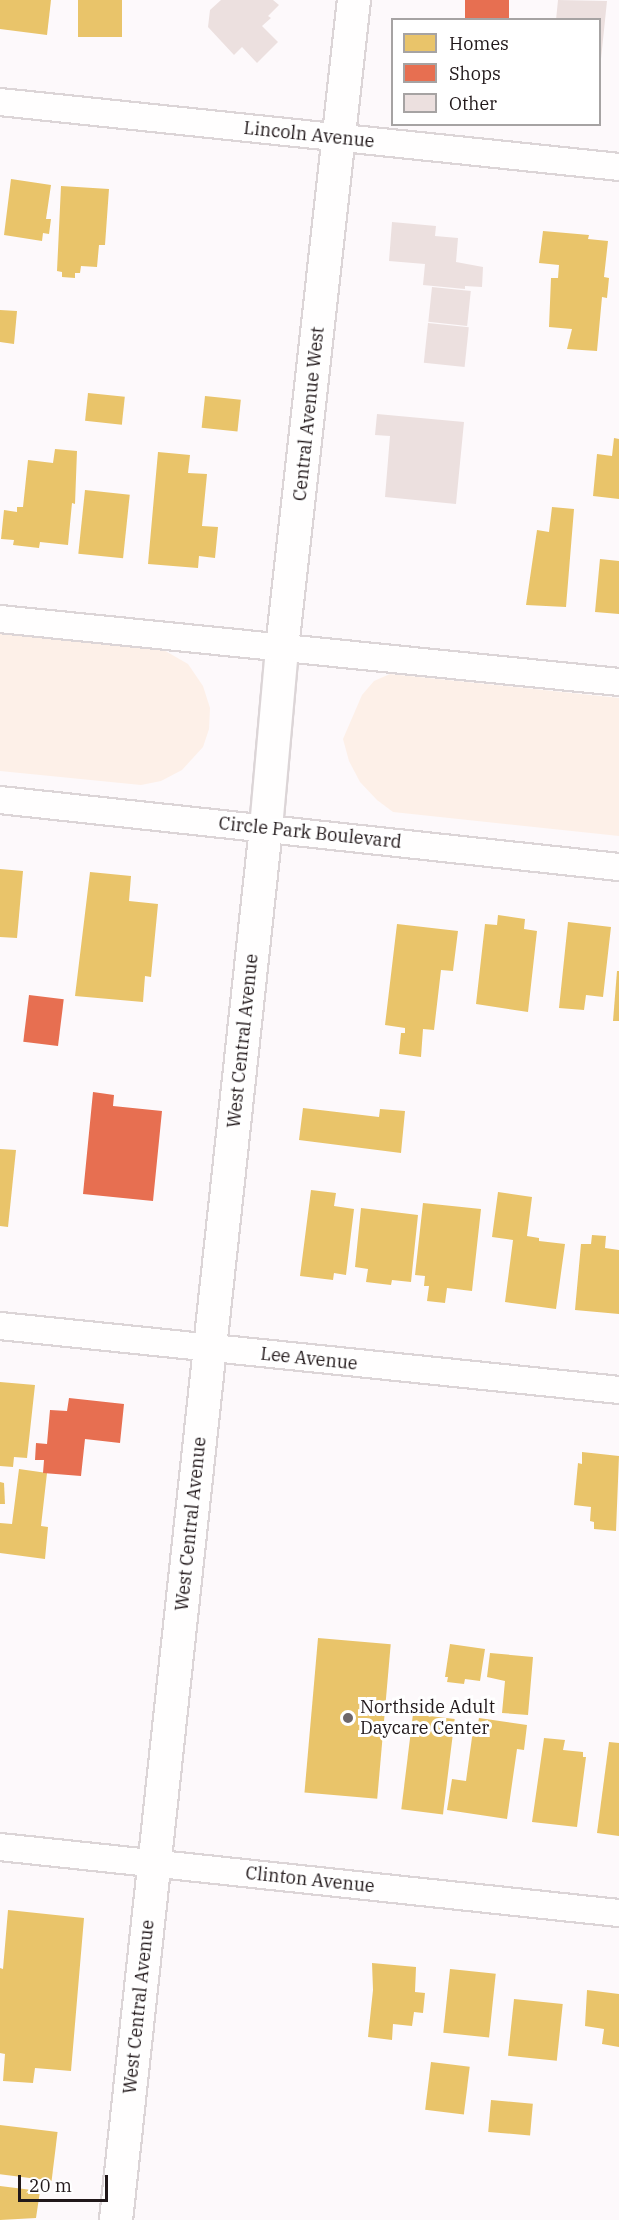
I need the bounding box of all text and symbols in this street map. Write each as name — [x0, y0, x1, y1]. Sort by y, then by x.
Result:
legend — [391, 18, 601, 126]
text: Homes — [449, 32, 509, 55]
text: Shops — [449, 62, 501, 85]
text: Other — [449, 92, 497, 115]
street label: Lincoln Avenue — [242, 117, 376, 153]
street label: Central Avenue West — [289, 326, 329, 502]
street label: Circle Park Boulevard — [217, 813, 403, 853]
street label: West Central Avenue — [223, 953, 263, 1129]
street label: Lee Avenue — [259, 1343, 359, 1375]
street label: West Central Avenue — [171, 1436, 211, 1612]
place label: Northside Adult Daycare Center — [360, 1697, 495, 1740]
marker: Northside Adult Daycare Center — [341, 1711, 355, 1725]
street label: Clinton Avenue — [244, 1862, 376, 1898]
street label: West Central Avenue — [119, 1919, 159, 2095]
scale bar — [21, 2163, 111, 2201]
text: 20 m — [29, 2174, 72, 2197]

